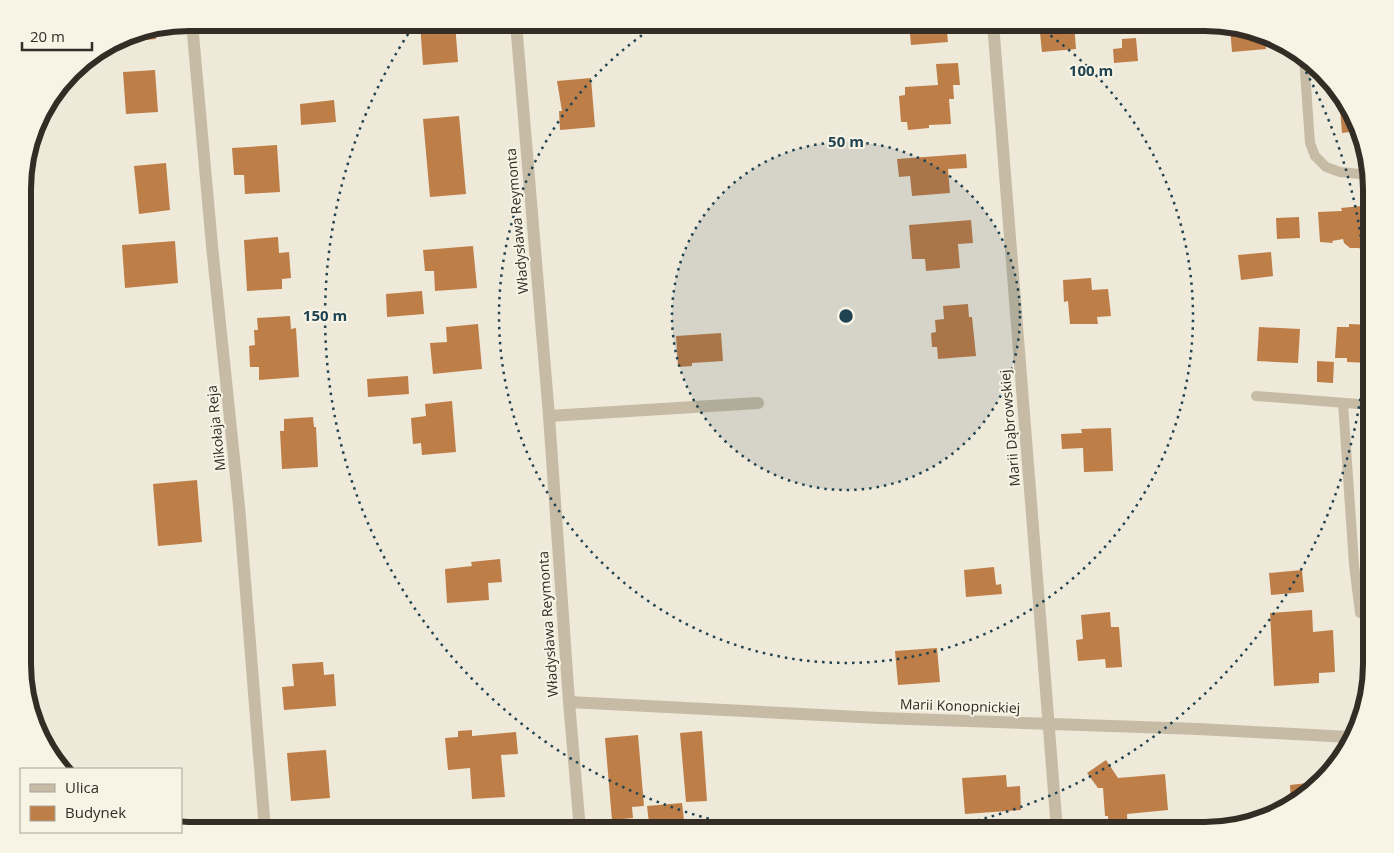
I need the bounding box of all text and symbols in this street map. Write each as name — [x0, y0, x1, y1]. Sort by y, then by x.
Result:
scale bar — [22, 20, 92, 52]
text: 20 m — [30, 26, 65, 46]
text: 100 m — [1069, 60, 1113, 80]
text: 50 m — [828, 131, 864, 151]
street label: Władysława Reymonta — [501, 147, 532, 295]
text: 150 m — [303, 305, 347, 325]
centre of rings — [837, 307, 855, 325]
street label: Marii Dąbrowskiej — [995, 369, 1024, 487]
street label: Mikołaja Reja — [202, 384, 229, 472]
street label: Władysława Reymonta — [533, 550, 562, 698]
street label: Marii Konopnickiej — [899, 694, 1021, 717]
legend — [20, 768, 182, 833]
text: Ulica — [65, 777, 99, 797]
text: Budynek — [65, 802, 126, 822]

